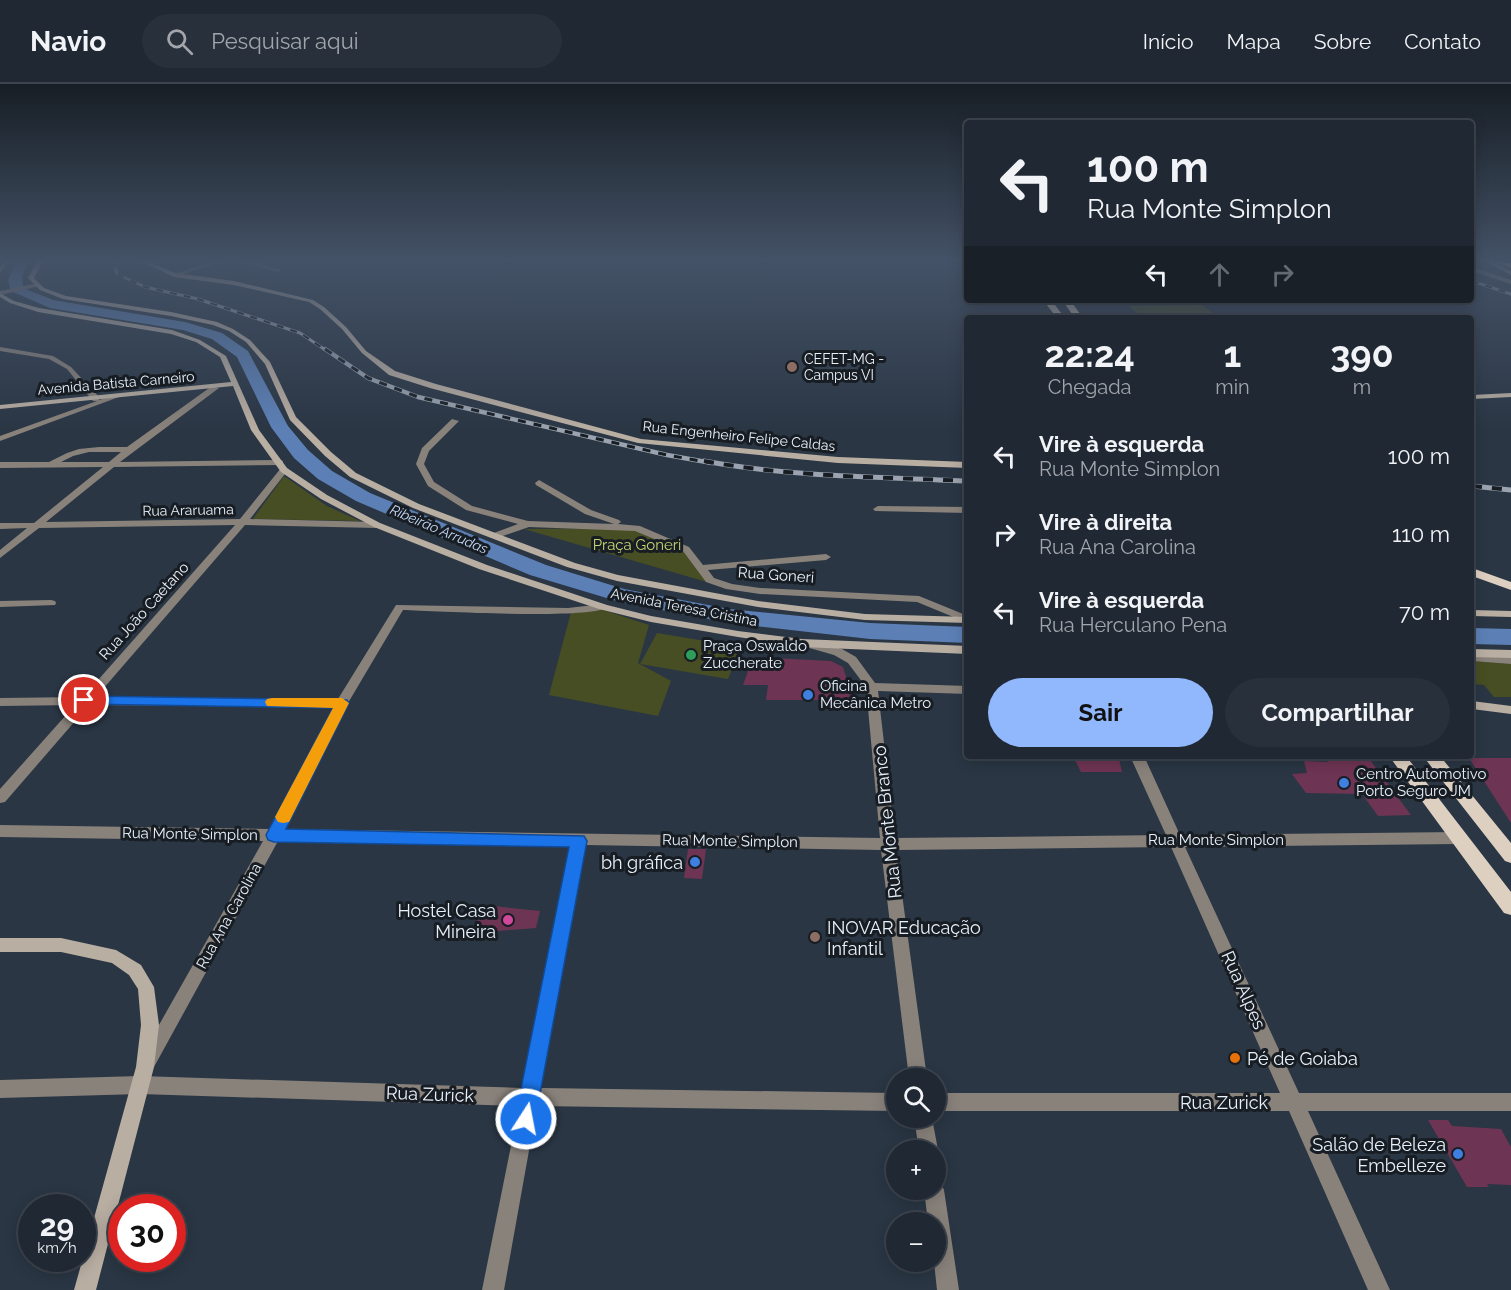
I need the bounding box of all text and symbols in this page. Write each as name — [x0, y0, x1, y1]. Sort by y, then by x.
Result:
search box — [142, 14, 562, 68]
text: Navio — [30, 25, 106, 58]
icon: search — [163, 25, 196, 58]
text: Pesquisar aqui — [211, 28, 359, 54]
text: Início — [1143, 29, 1193, 54]
text: Mapa — [1226, 29, 1281, 54]
text: Sobre — [1314, 29, 1371, 54]
text: Contato — [1404, 29, 1481, 54]
text: 100 m — [1087, 143, 1209, 192]
icon: left — [988, 144, 1066, 222]
text: Rua Monte Simplon — [1087, 193, 1332, 224]
icon: left — [1140, 258, 1173, 291]
icon: ahead — [1203, 258, 1236, 291]
icon: right — [1266, 258, 1299, 291]
text: 22:24 — [1044, 333, 1135, 375]
text: 1 — [1224, 333, 1241, 375]
text: 390 — [1330, 333, 1394, 375]
place label: CEFET-MG - Campus VI — [804, 351, 884, 383]
marker: CEFET-MG - Campus VI — [785, 360, 799, 374]
street label: Avenida Batista Carneiro — [37, 368, 195, 398]
text: Chegada — [1048, 375, 1132, 399]
text: min — [1215, 375, 1250, 399]
text: m — [1353, 375, 1371, 399]
street label: Rua Engenheiro Felipe Caldas — [642, 418, 836, 454]
text: Vire à esquerda — [1039, 431, 1204, 457]
icon: left — [988, 440, 1021, 473]
text: 100 m — [1388, 443, 1450, 469]
text: Rua Monte Simplon — [1039, 457, 1220, 481]
street label: Rua Araruama — [142, 501, 234, 519]
water label: Ribeirão Arrudas — [388, 501, 491, 557]
text: Vire à direita — [1039, 509, 1172, 535]
icon: right — [988, 518, 1021, 551]
text: 110 m — [1392, 521, 1450, 547]
text: Rua Ana Carolina — [1039, 535, 1196, 559]
park label: Praça Goneri — [593, 536, 681, 554]
street label: Rua João Caetano — [95, 558, 193, 664]
street label: Rua Goneri — [737, 563, 815, 587]
street label: Avenida Teresa Cristina — [609, 585, 759, 629]
text: Vire à esquerda — [1039, 587, 1204, 613]
icon: left — [988, 596, 1021, 629]
text: 70 m — [1399, 599, 1450, 625]
text: Rua Herculano Pena — [1039, 613, 1227, 637]
place label: Praça Oswaldo Zuccherate — [703, 637, 807, 672]
marker: Praça Oswaldo Zuccherate — [684, 648, 698, 662]
pin — [58, 674, 109, 725]
place label: Oficina Mecânica Metro — [820, 677, 931, 712]
button: Sair — [988, 678, 1213, 747]
button: Compartilhar — [1225, 678, 1450, 747]
icon: arrive — [67, 683, 100, 716]
marker: Oficina Mecânica Metro — [801, 688, 815, 702]
street label: Rua Monte Branco — [869, 744, 905, 899]
place label: Centro Automotivo Porto Seguro JM — [1356, 765, 1486, 800]
marker: Centro Automotivo Porto Seguro JM — [1337, 776, 1351, 790]
street label: Rua Monte Simplon — [122, 824, 258, 844]
street label: Rua Monte Simplon — [662, 831, 798, 851]
street label: Rua Monte Simplon — [1148, 831, 1284, 849]
place label: bh gráfica — [601, 852, 683, 873]
marker: bh gráfica — [688, 855, 702, 869]
street label: Rua Ana Carolina — [193, 860, 265, 972]
place label: Hostel Casa Mineira — [397, 900, 496, 942]
marker: Hostel Casa Mineira — [501, 913, 515, 927]
place label: INOVAR Educação Infantil — [827, 917, 981, 959]
marker: INOVAR Educação Infantil — [808, 930, 822, 944]
street label: Rua Alpes — [1217, 948, 1271, 1033]
place label: Pé de Goiaba — [1247, 1048, 1358, 1069]
marker: Pé de Goiaba — [1228, 1051, 1242, 1065]
map controls — [886, 1068, 946, 1272]
button: search — [886, 1068, 946, 1128]
street label: Rua Zurick — [386, 1082, 475, 1106]
position arrow — [494, 1087, 558, 1151]
street label: Rua Zurick — [1180, 1092, 1269, 1113]
place label: Salão de Beleza Embelleze — [1312, 1134, 1446, 1176]
button: + — [886, 1140, 946, 1200]
marker: Salão de Beleza Embelleze — [1451, 1147, 1465, 1161]
speed limit sign: 30 — [108, 1194, 186, 1272]
text: 29 — [40, 1208, 74, 1243]
button: − — [886, 1212, 946, 1272]
text: km/h — [37, 1239, 77, 1257]

